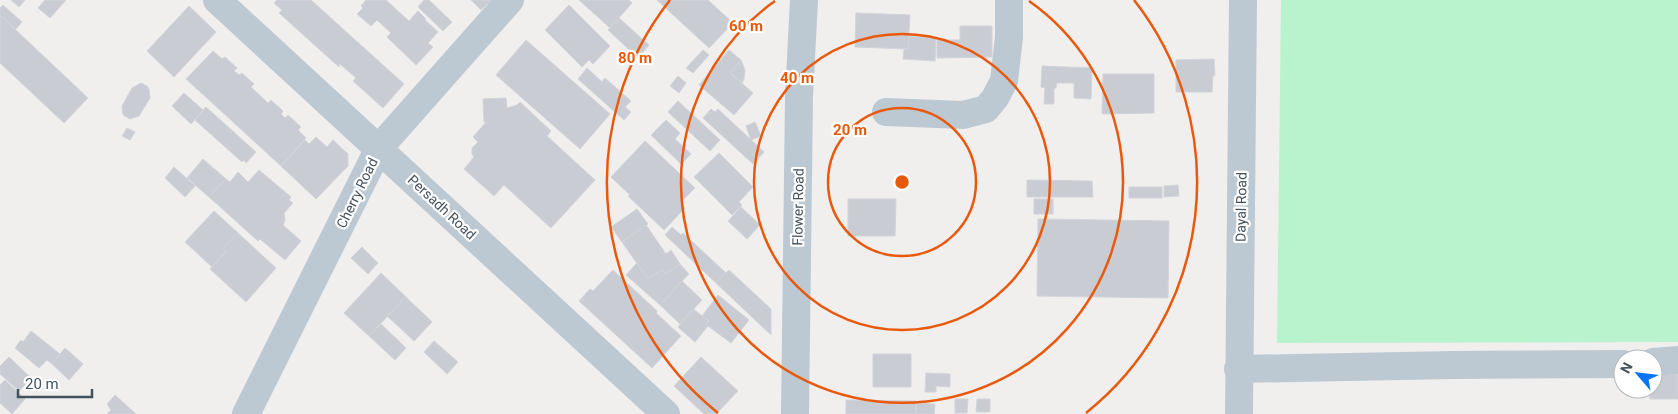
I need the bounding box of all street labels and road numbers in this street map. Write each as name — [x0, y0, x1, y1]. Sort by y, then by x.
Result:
street label: Cherry Road — [333, 155, 381, 231]
street label: Flower Road — [789, 168, 807, 246]
street label: Persadh Road — [405, 171, 479, 243]
street label: Dayal Road — [1232, 172, 1250, 242]

